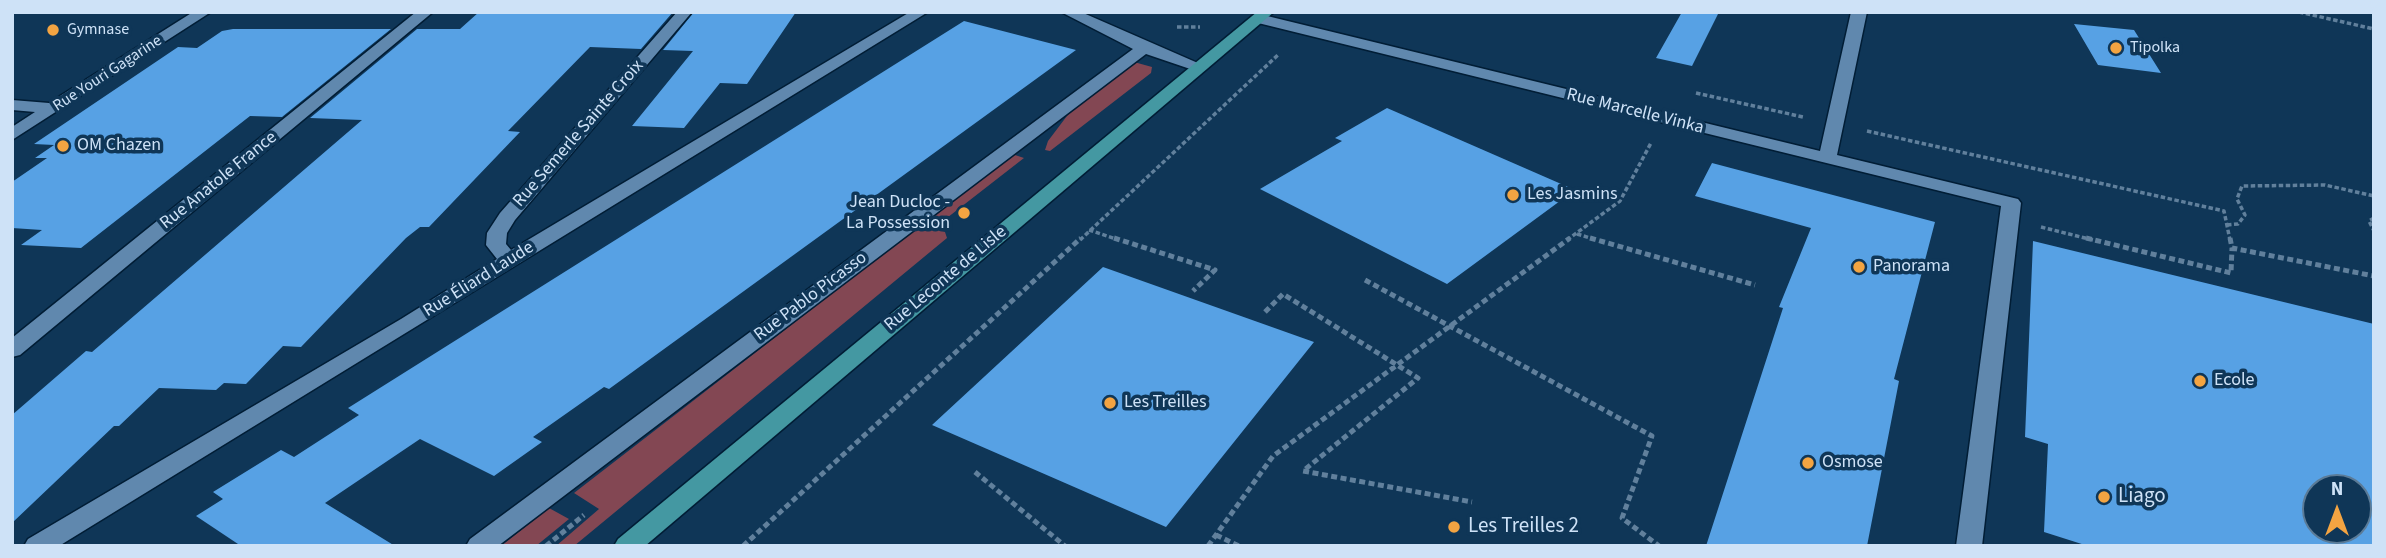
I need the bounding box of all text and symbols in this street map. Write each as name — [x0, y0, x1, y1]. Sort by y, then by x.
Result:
place label: Gymnase — [67, 20, 129, 40]
marker: Gymnase — [45, 22, 61, 38]
street label: Rue Youri Gagarine — [50, 32, 166, 116]
place label: Tipolka — [2130, 38, 2180, 58]
marker: Tipolka — [2108, 40, 2124, 56]
street label: Rue Semerle Sainte Croix — [509, 56, 649, 212]
street label: Rue Marcelle Vinka — [1564, 85, 1706, 139]
street label: Rue Anatole France — [156, 127, 282, 235]
place label: OM Chazen — [77, 135, 161, 157]
marker: OM Chazen — [55, 138, 71, 154]
place label: Les Jasmins — [1527, 184, 1618, 206]
marker: Les Jasmins — [1505, 187, 1521, 203]
place label: Jean Ducloc - La Possession — [846, 192, 950, 234]
marker: Jean Ducloc - La Possession — [956, 205, 972, 221]
street label: Rue Leconte de Lisle — [881, 222, 1011, 336]
street label: Rue Éliard Laude — [420, 237, 538, 323]
street label: Rue Pablo Picasso — [750, 248, 872, 346]
place label: Panorama — [1873, 256, 1950, 278]
marker: Panorama — [1851, 259, 1867, 275]
place label: Ecole — [2214, 370, 2254, 392]
marker: Ecole — [2192, 373, 2208, 389]
place label: Les Treilles — [1124, 392, 1206, 414]
marker: Les Treilles — [1102, 395, 1118, 411]
place label: Osmose — [1822, 452, 1883, 474]
marker: Osmose — [1800, 455, 1816, 471]
north arrow — [2302, 474, 2372, 544]
text: N — [2331, 476, 2343, 503]
place label: Liago — [2118, 484, 2166, 510]
marker: Liago — [2096, 489, 2112, 505]
place label: Les Treilles 2 — [1468, 514, 1579, 540]
marker: Les Treilles 2 — [1446, 519, 1462, 535]

